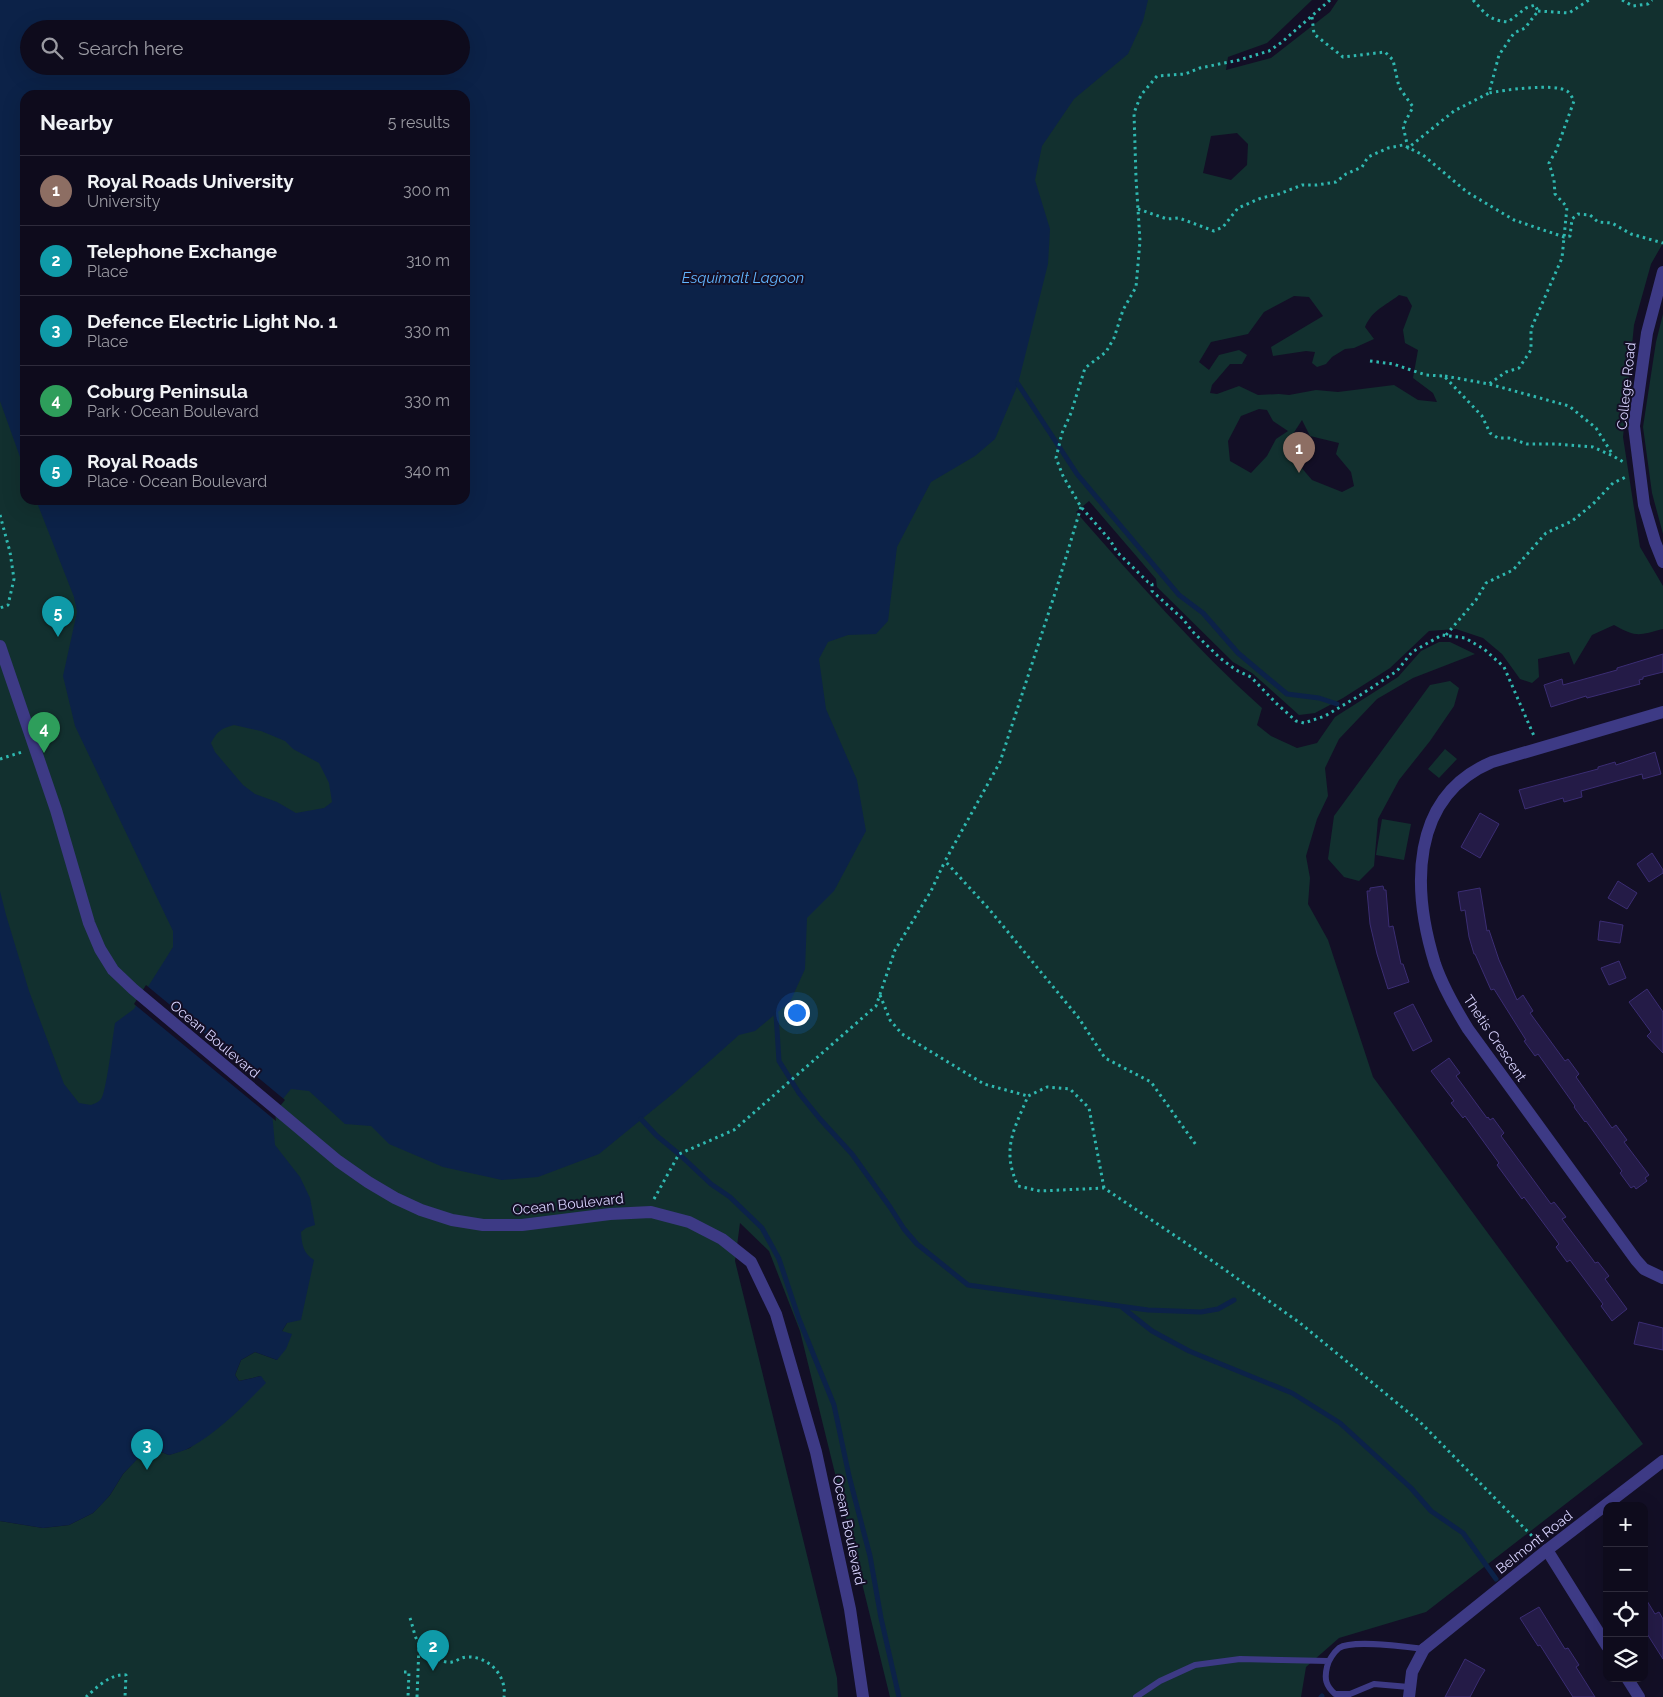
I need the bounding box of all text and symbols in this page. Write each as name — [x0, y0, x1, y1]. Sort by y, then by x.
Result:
search box — [20, 20, 470, 75]
icon: search — [38, 34, 66, 62]
text: Search here — [78, 37, 184, 59]
text: Nearby — [40, 110, 113, 135]
text: 5 results — [388, 113, 450, 132]
text: Royal Roads University — [87, 170, 294, 192]
text: 1 — [52, 181, 60, 200]
text: 300 m — [403, 181, 450, 200]
text: University — [87, 192, 160, 211]
text: Telephone Exchange — [87, 240, 277, 262]
text: 2 — [51, 251, 61, 270]
text: 310 m — [406, 251, 450, 270]
text: Place — [87, 262, 128, 281]
water label: Esquimalt Lagoon — [682, 269, 804, 287]
text: Defence Electric Light No. 1 — [87, 310, 338, 332]
text: 3 — [52, 321, 60, 340]
text: 330 m — [404, 321, 450, 340]
text: Place — [87, 332, 128, 351]
street label: College Road — [1613, 342, 1639, 430]
text: Coburg Peninsula — [87, 380, 248, 402]
text: 4 — [51, 391, 61, 410]
text: 330 m — [404, 391, 450, 410]
text: Park · Ocean Boulevard — [87, 402, 259, 421]
pin: 1 — [1283, 432, 1315, 473]
text: Royal Roads — [87, 450, 198, 472]
text: 5 — [52, 461, 60, 480]
text: 340 m — [404, 461, 450, 480]
text: Place · Ocean Boulevard — [87, 472, 267, 491]
pin: 5 — [42, 596, 74, 637]
pin: 4 — [28, 712, 60, 753]
street label: Thetis Crescent — [1460, 992, 1530, 1085]
street label: Ocean Boulevard — [167, 997, 263, 1081]
your location — [784, 1000, 810, 1026]
street label: Ocean Boulevard — [512, 1190, 624, 1218]
pin: 3 — [131, 1429, 163, 1470]
street label: Ocean Boulevard — [830, 1474, 868, 1586]
map controls — [1603, 1502, 1648, 1682]
button: + — [1603, 1502, 1648, 1547]
street label: Belmont Road — [1493, 1507, 1575, 1577]
button: − — [1603, 1547, 1648, 1592]
button: locate — [1603, 1592, 1648, 1637]
pin: 2 — [417, 1630, 449, 1671]
button: layers — [1603, 1637, 1648, 1682]

